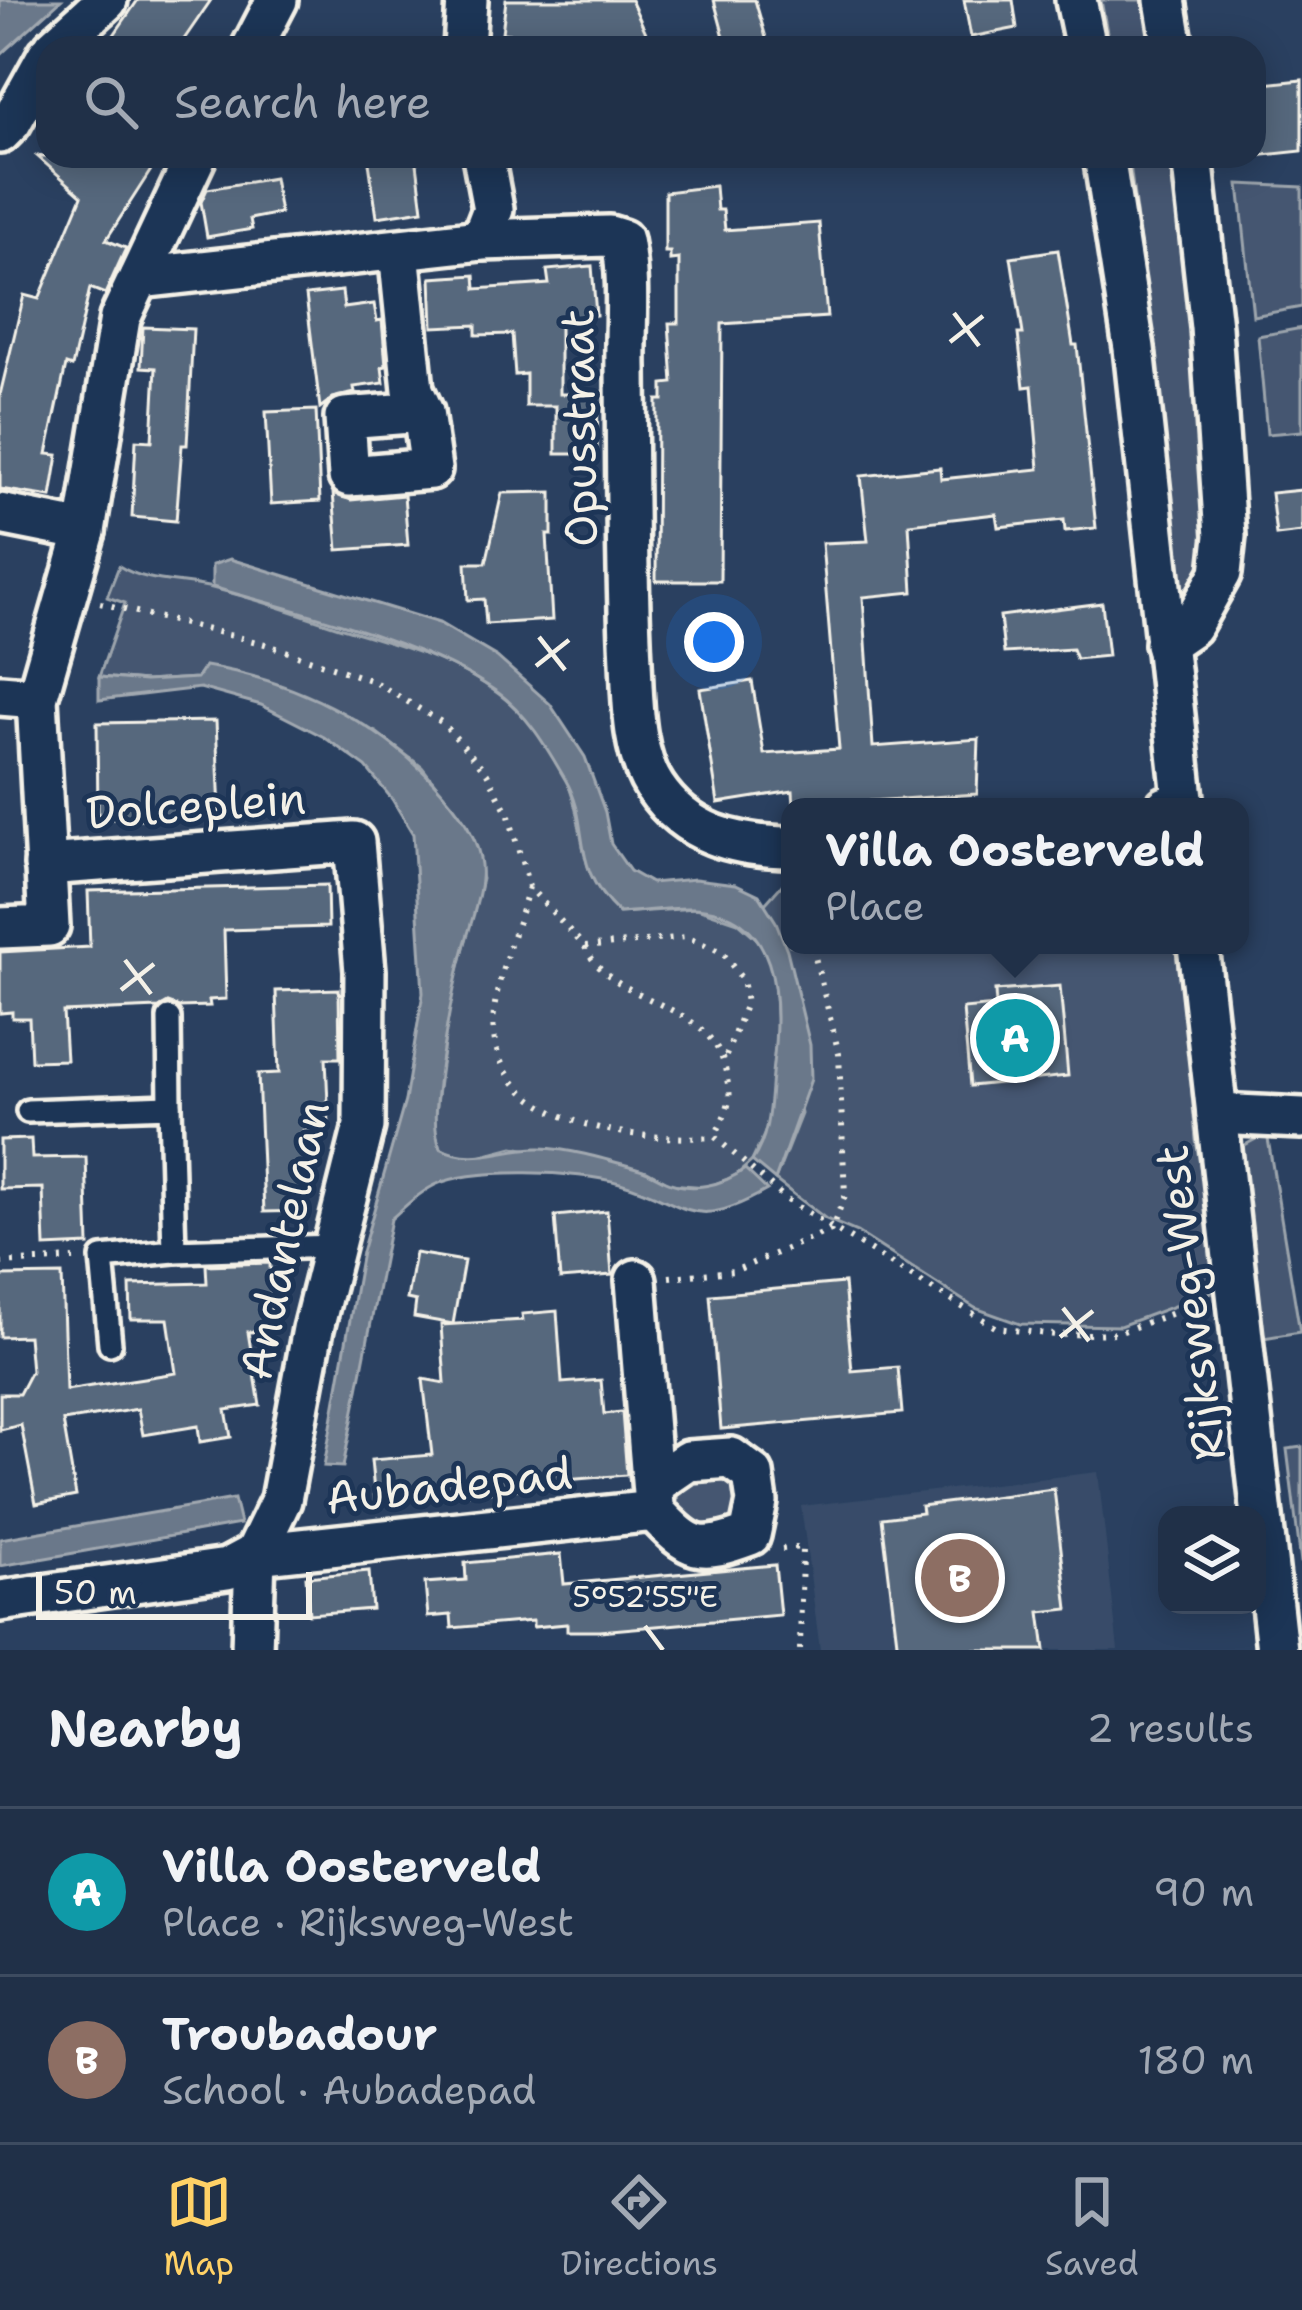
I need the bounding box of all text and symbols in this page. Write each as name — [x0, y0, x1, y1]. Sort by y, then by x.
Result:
search box — [36, 36, 1266, 168]
icon: search — [78, 69, 144, 135]
text: Search here — [174, 72, 431, 132]
street label: Opusstraat — [547, 308, 611, 548]
your location — [684, 612, 744, 672]
street label: Dolceplein — [84, 767, 308, 843]
popup — [781, 798, 1249, 954]
text: Villa Oosterveld — [825, 820, 1205, 880]
text: Place — [825, 880, 925, 932]
pin: A — [976, 993, 1054, 1083]
street label: Andantelaan — [225, 1095, 343, 1385]
street label: Rijksweg-West — [1141, 1142, 1239, 1464]
street label: Aubadepad — [323, 1442, 575, 1528]
map controls — [1158, 1506, 1266, 1614]
button: layers — [1158, 1506, 1266, 1614]
pin: B — [921, 1533, 999, 1623]
scale bar — [36, 1566, 312, 1619]
text: 50 m — [54, 1570, 137, 1615]
text: 5°52'55"E — [572, 1576, 718, 1617]
text: Nearby — [48, 1694, 243, 1762]
text: 2 results — [1087, 1702, 1254, 1754]
text: Villa Oosterveld — [162, 1836, 542, 1896]
text: A — [72, 1866, 102, 1918]
text: 90 m — [1153, 1866, 1254, 1918]
text: Place · Rijksweg-West — [162, 1896, 574, 1948]
text: Troubadour — [162, 2004, 437, 2064]
text: B — [75, 2034, 99, 2086]
text: 180 m — [1138, 2034, 1254, 2086]
text: School · Aubadepad — [162, 2064, 536, 2116]
tab: Map — [163, 2169, 234, 2286]
tab: Directions — [561, 2169, 718, 2286]
tab: Saved — [1045, 2169, 1139, 2286]

